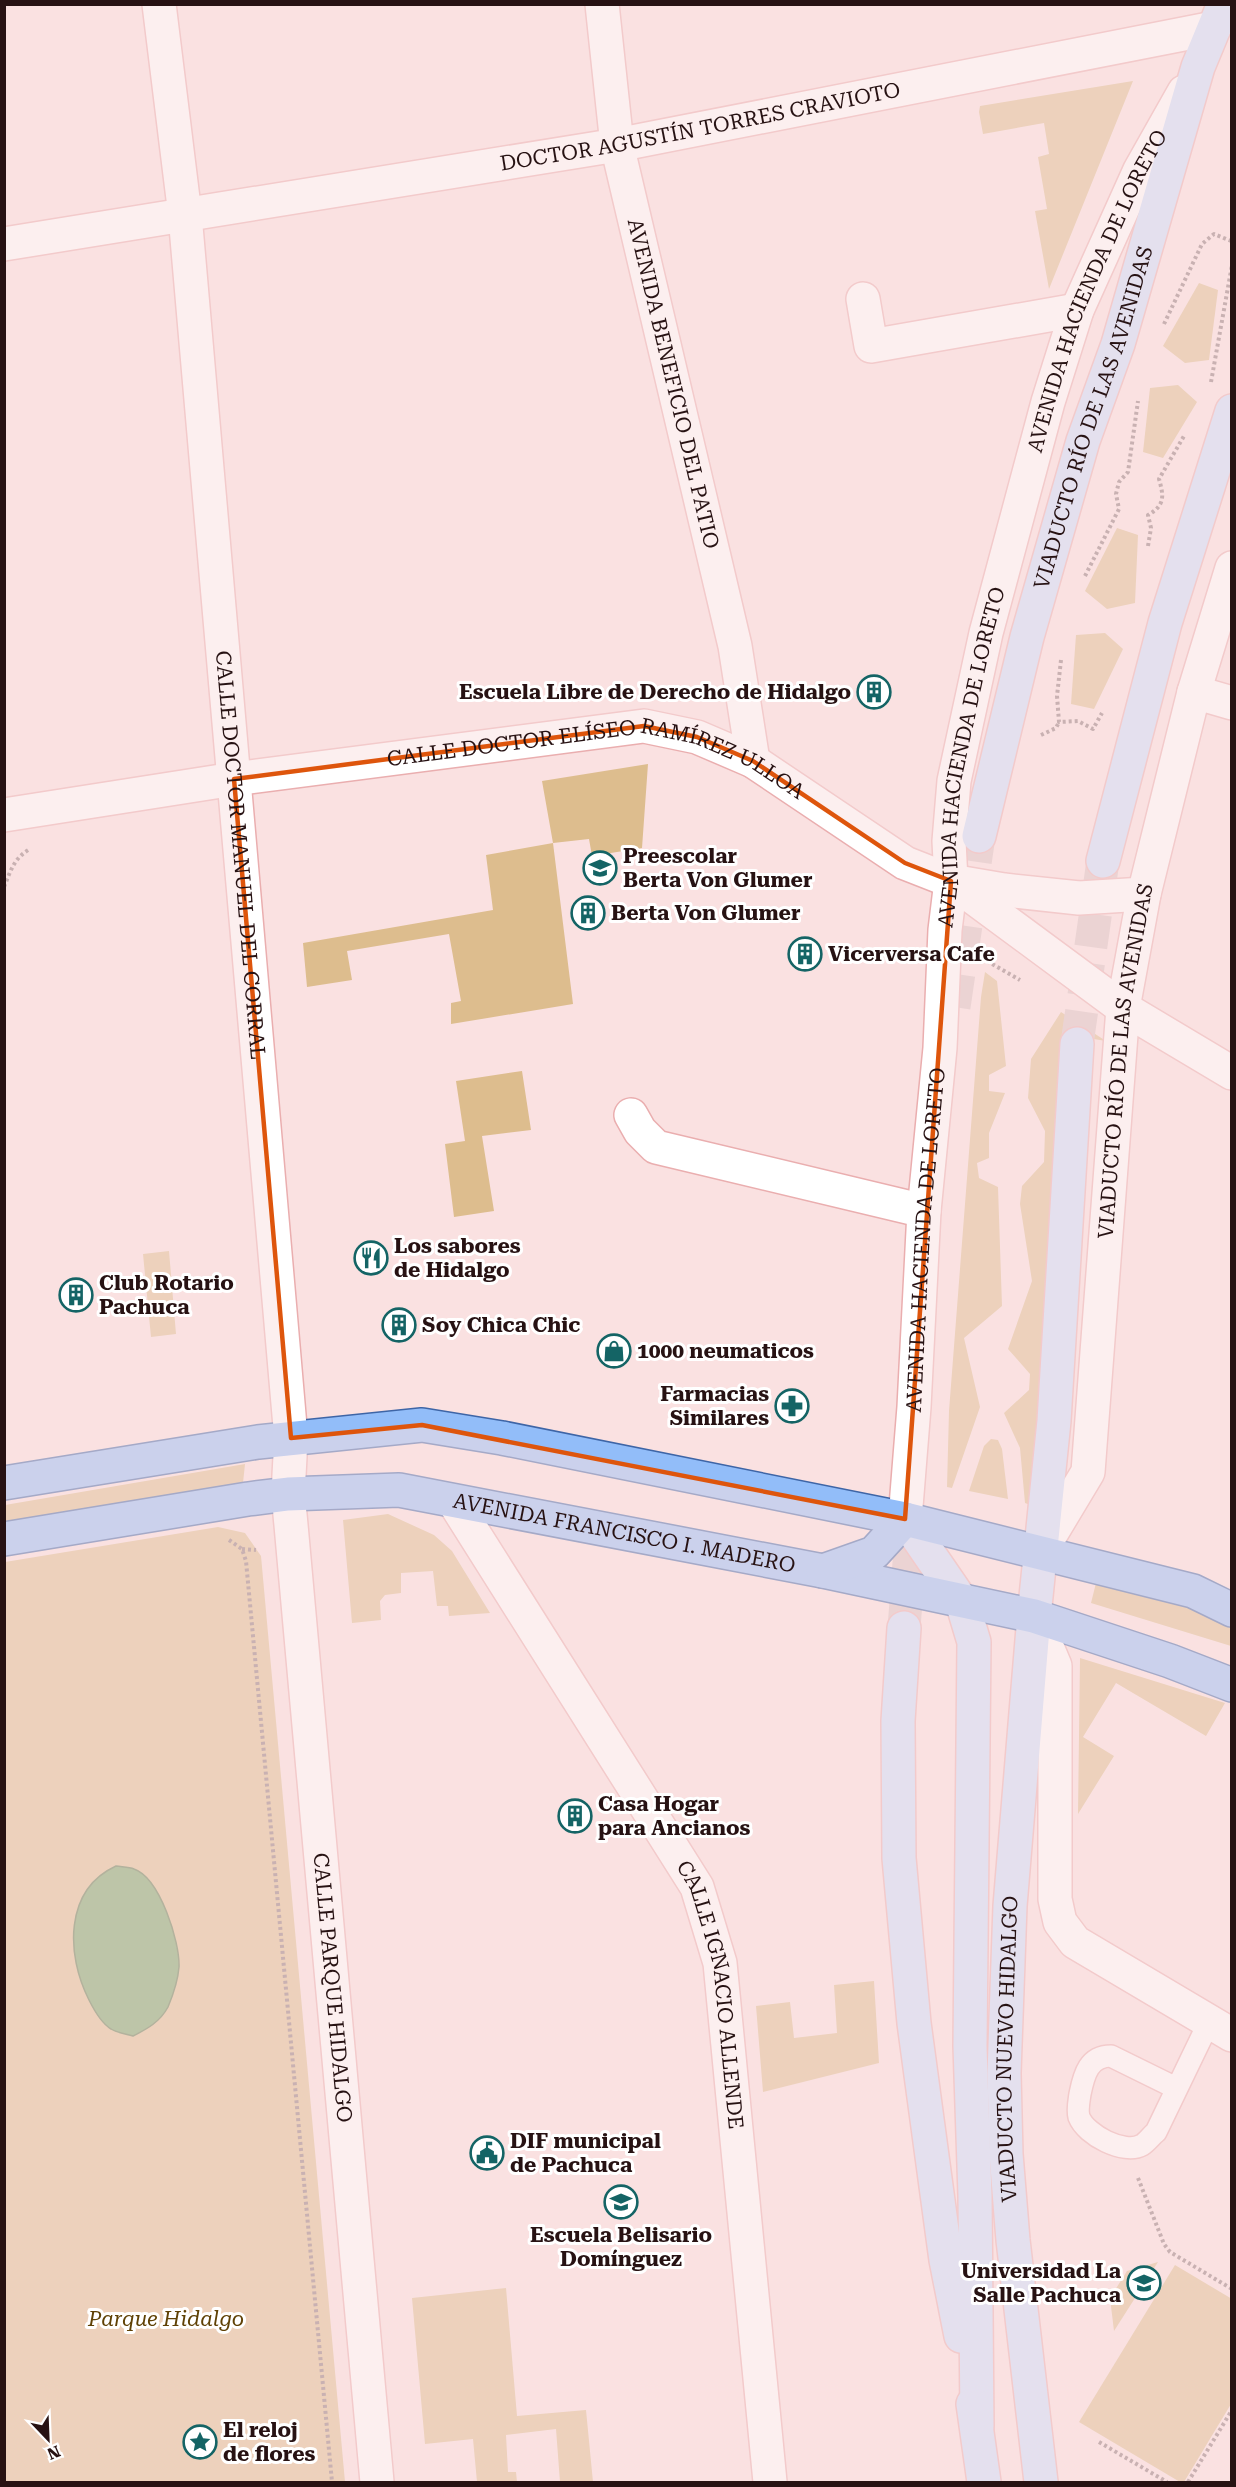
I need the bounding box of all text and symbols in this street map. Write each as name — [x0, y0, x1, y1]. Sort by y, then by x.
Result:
street label: DOCTOR AGUSTÍN TORRES CRAVIOTO — [498, 78, 902, 176]
street label: AVENIDA HACIENDA DE LORETO — [1023, 126, 1172, 455]
street label: AVENIDA BENEFICIO DEL PATIO — [623, 216, 724, 551]
street label: VIADUCTO RÍO DE LAS AVENIDAS — [1029, 243, 1158, 592]
street label: AVENIDA HACIENDA DE LORETO — [933, 584, 1010, 929]
street label: CALLE DOCTOR MANUEL DEL CORRAL — [211, 650, 270, 1060]
building icon: Escuela Libre de Derecho de Hidalgo — [856, 674, 892, 710]
place label: Escuela Libre de Derecho de Hidalgo — [459, 680, 851, 704]
street label: CALLE DOCTOR ELÍSEO RAMÍREZ ULLOA — [386, 714, 809, 804]
place label: Preescolar Berta Von Glumer — [623, 844, 813, 892]
school or university icon: Preescolar Berta Von Glumer — [582, 850, 618, 886]
street label: VIADUCTO RÍO DE LAS AVENIDAS — [1094, 881, 1158, 1240]
building icon: Berta Von Glumer — [570, 895, 606, 931]
place label: Berta Von Glumer — [611, 901, 801, 925]
building icon: Vicerversa Cafe — [787, 936, 823, 972]
place label: Vicerversa Cafe — [828, 942, 995, 966]
street label: AVENIDA HACIENDA DE LORETO — [902, 1066, 950, 1413]
place label: Los sabores de Hidalgo — [394, 1234, 521, 1282]
restaurant icon: Los sabores de Hidalgo — [353, 1240, 389, 1276]
place label: Club Rotario Pachuca — [99, 1271, 234, 1319]
building icon: Club Rotario Pachuca — [58, 1277, 94, 1313]
building icon: Soy Chica Chic — [381, 1307, 417, 1343]
place label: Soy Chica Chic — [422, 1313, 580, 1337]
shop icon: 1000 neumaticos — [596, 1333, 632, 1369]
place label: 1000 neumaticos — [637, 1339, 814, 1363]
place label: Farmacias Similares — [660, 1382, 769, 1430]
pharmacy icon: Farmacias Similares — [774, 1388, 810, 1424]
street label: AVENIDA FRANCISCO I. MADERO — [451, 1489, 798, 1577]
place label: Casa Hogar para Ancianos — [598, 1792, 751, 1840]
building icon: Casa Hogar para Ancianos — [557, 1798, 593, 1834]
street label: CALLE PARQUE HIDALGO — [309, 1852, 357, 2124]
street label: CALLE IGNACIO ALLENDE — [671, 1856, 748, 2130]
street label: VIADUCTO NUEVO HIDALGO — [992, 1895, 1023, 2203]
place label: DIF municipal de Pachuca — [510, 2129, 661, 2177]
public building icon: DIF municipal de Pachuca — [469, 2135, 505, 2171]
school or university icon: Escuela Belisario Domínguez — [603, 2184, 639, 2220]
place label: Escuela Belisario Domínguez — [530, 2223, 712, 2271]
place label: Universidad La Salle Pachuca — [961, 2259, 1122, 2307]
school or university icon: Universidad La Salle Pachuca — [1126, 2265, 1162, 2301]
park label: Parque Hidalgo — [87, 2307, 244, 2331]
north arrow — [18, 2409, 78, 2469]
place label: El reloj de flores — [223, 2418, 316, 2466]
place icon: El reloj de flores — [182, 2424, 218, 2460]
text: N — [44, 2441, 63, 2464]

